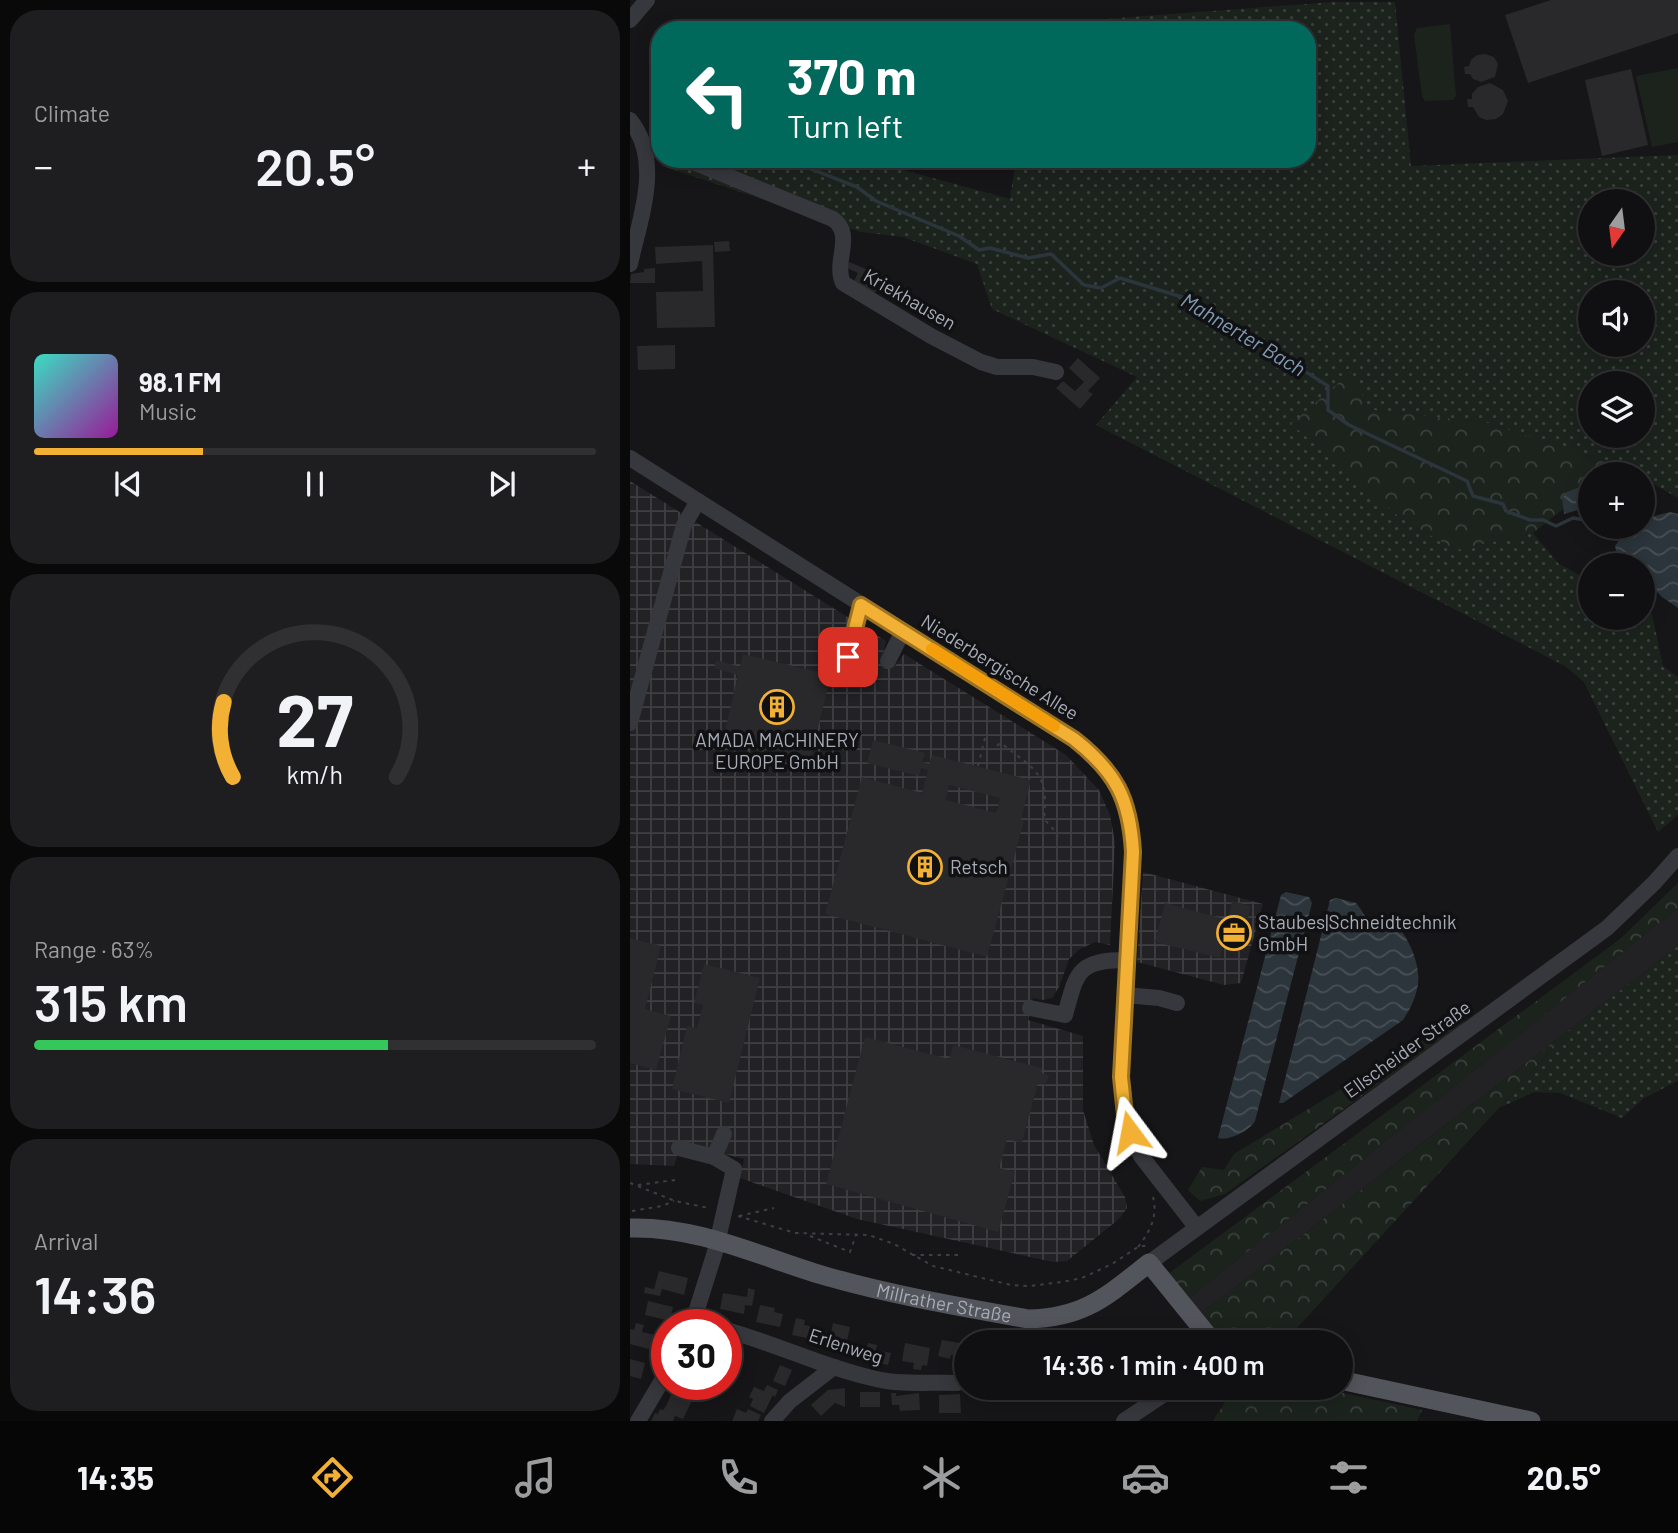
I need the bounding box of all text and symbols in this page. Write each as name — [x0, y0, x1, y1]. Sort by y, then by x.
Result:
text: 370 m — [787, 46, 916, 105]
icon: left — [672, 49, 763, 140]
text: Climate — [34, 99, 110, 127]
text: Turn left — [787, 106, 904, 144]
text: 20.5° — [255, 134, 375, 196]
text: − — [34, 142, 53, 188]
text: + — [577, 142, 596, 188]
north arrow — [1578, 189, 1656, 266]
map controls — [1578, 189, 1655, 630]
street label: Kriekhausen — [860, 263, 960, 334]
button: sound — [1578, 280, 1655, 357]
water label: Mahnerter Bach — [1177, 287, 1310, 381]
text: 98.1 FM — [139, 366, 221, 397]
button: layers — [1578, 371, 1655, 448]
text: Music — [139, 397, 197, 425]
button: + — [1578, 462, 1655, 539]
icon: previous — [109, 465, 147, 503]
icon: pause — [296, 465, 334, 503]
icon: next — [483, 465, 521, 503]
button: − — [1578, 553, 1655, 630]
street label: Niederbergische Allee — [917, 609, 1083, 724]
pin — [818, 627, 878, 687]
icon: arrive — [829, 638, 867, 676]
text: 27 — [277, 674, 353, 762]
building icon: AMADA MACHINERY EUROPE GmbH — [758, 688, 796, 726]
place label: AMADA MACHINERY EUROPE GmbH — [695, 728, 859, 773]
text: km/h — [287, 758, 343, 788]
building icon: Retsch — [906, 848, 944, 886]
place label: Retsch — [950, 855, 1008, 878]
place label: Staubes|Schneidtechnik GmbH — [1258, 910, 1457, 955]
office icon: Staubes|Schneidtechnik GmbH — [1215, 914, 1253, 952]
text: Range · 63% — [34, 935, 154, 963]
text: 315 km — [34, 970, 188, 1032]
street label: Ellscheider Straße — [1339, 995, 1474, 1102]
position arrow — [1093, 1095, 1167, 1169]
text: Arrival — [34, 1227, 98, 1255]
text: 14:36 — [34, 1262, 156, 1324]
street label: Millrather Straße — [874, 1278, 1013, 1327]
speed limit sign: 30 — [651, 1309, 742, 1400]
street label: Erlenweg — [806, 1323, 886, 1368]
text: 14:36 · 1 min · 400 m — [1043, 1349, 1264, 1380]
icon: directions — [308, 1453, 357, 1502]
icon: music — [511, 1453, 560, 1502]
icon: phone — [714, 1453, 763, 1502]
icon: climate — [917, 1453, 966, 1502]
icon: car — [1121, 1453, 1170, 1502]
icon: filters — [1324, 1453, 1373, 1502]
text: 14:35 — [77, 1458, 154, 1496]
text: 20.5° — [1527, 1458, 1601, 1496]

